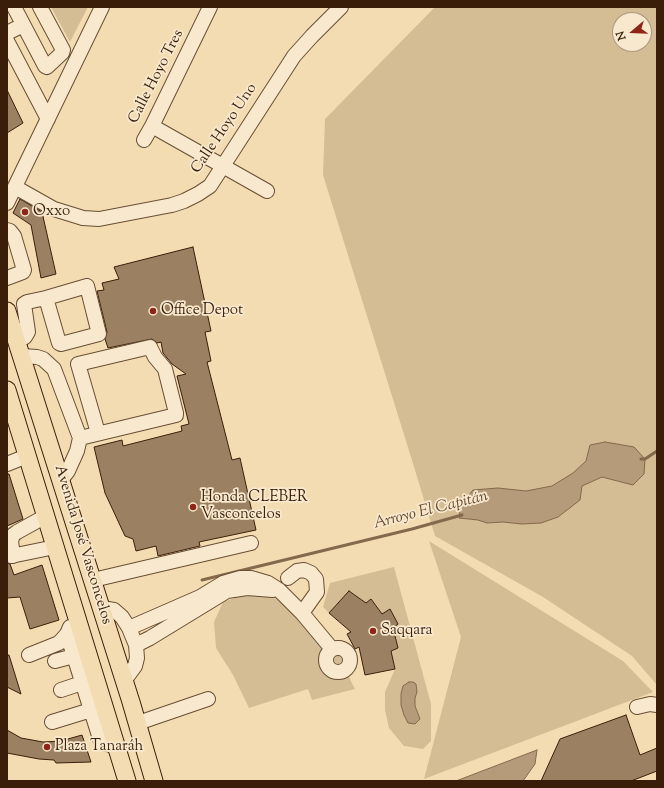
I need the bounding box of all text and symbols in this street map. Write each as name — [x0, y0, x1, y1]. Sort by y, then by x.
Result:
north arrow — [612, 12, 652, 52]
street label: Calle Hoyo Tres — [126, 27, 188, 127]
text: N — [613, 29, 631, 42]
street label: Calle Hoyo Uno — [188, 81, 262, 177]
place label: Oxxo — [33, 203, 70, 221]
marker: Oxxo — [20, 207, 30, 217]
place label: Office Depot — [161, 302, 243, 320]
marker: Office Depot — [148, 306, 158, 316]
street label: Avenida José Vasconcelos — [49, 463, 115, 627]
water label: Arroyo El Capitán — [372, 488, 490, 534]
place label: Honda CLEBER Vasconcelos — [201, 489, 308, 524]
marker: Honda CLEBER Vasconcelos — [188, 502, 198, 512]
place label: Saqqara — [381, 622, 433, 640]
marker: Saqqara — [368, 626, 378, 636]
place label: Plaza Tanaráh — [55, 738, 143, 756]
marker: Plaza Tanaráh — [42, 742, 52, 752]

